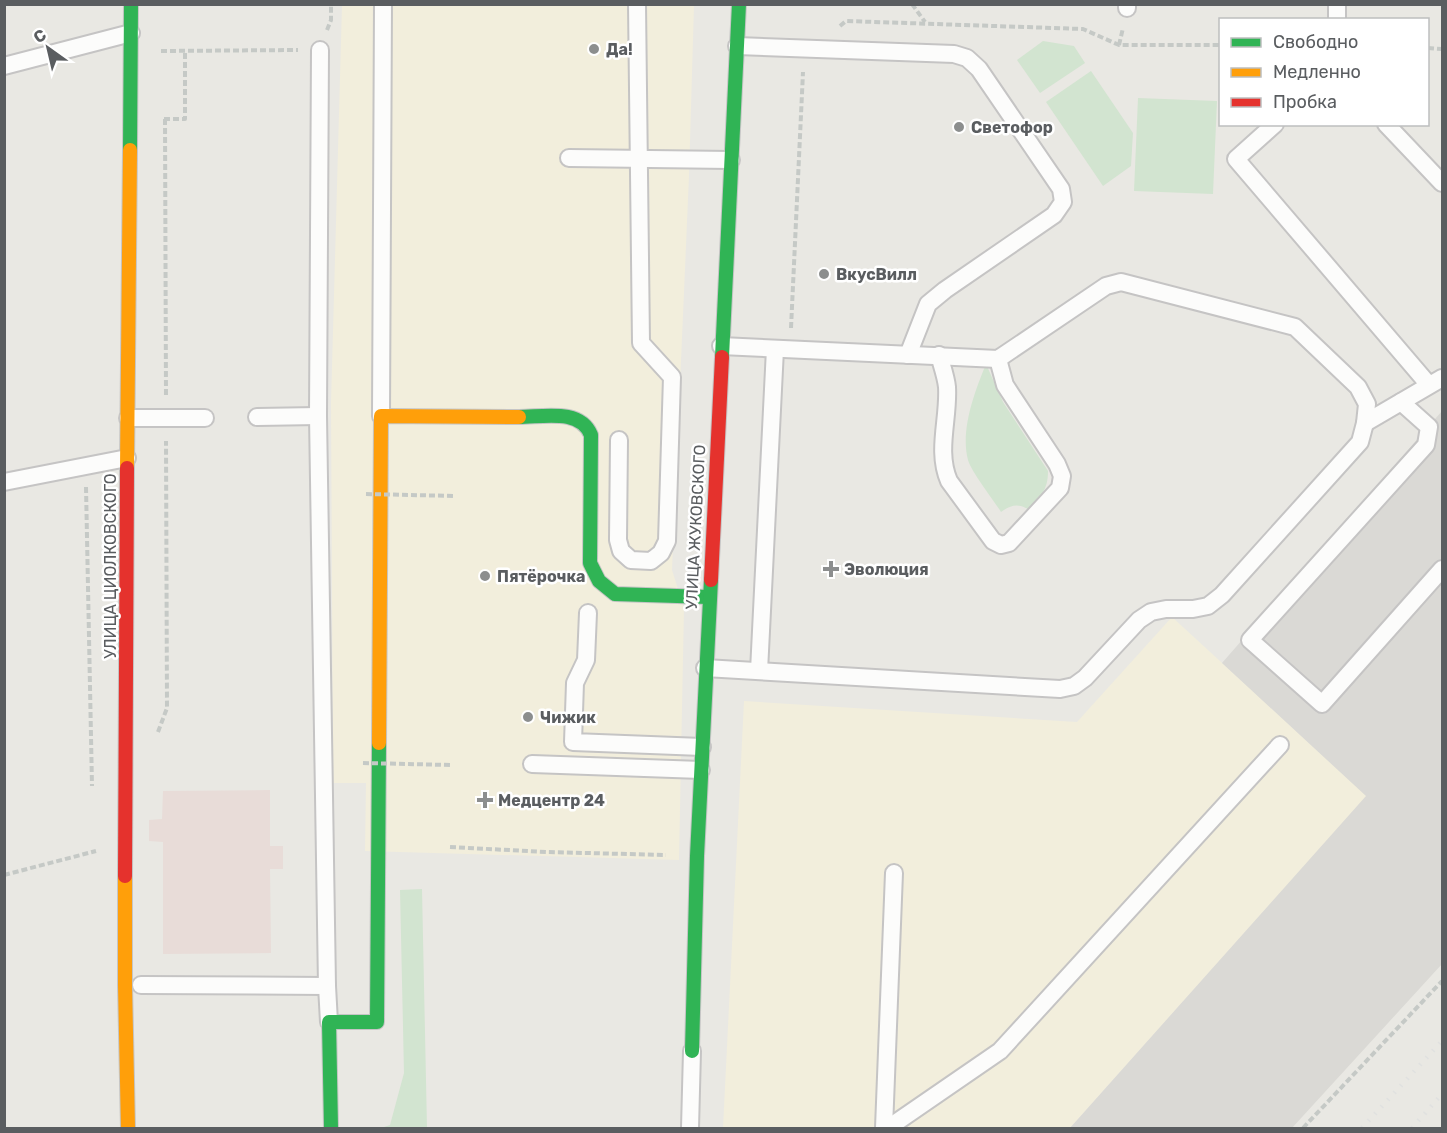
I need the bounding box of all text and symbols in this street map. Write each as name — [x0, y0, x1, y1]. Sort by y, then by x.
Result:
north arrow — [18, 18, 78, 78]
legend — [1219, 18, 1429, 126]
text: С — [30, 25, 50, 47]
text: Свободно — [1273, 31, 1358, 53]
place label: Да! — [606, 40, 633, 59]
marker: Да! — [587, 42, 601, 56]
text: Медленно — [1273, 61, 1361, 83]
text: Пробка — [1273, 91, 1337, 113]
place label: Светофор — [971, 118, 1053, 137]
marker: Светофор — [952, 120, 966, 134]
place label: ВкусВилл — [836, 265, 917, 284]
marker: ВкусВилл — [817, 267, 831, 281]
street label: УЛИЦА ЖУКОВСКОГО — [682, 444, 709, 610]
street label: УЛИЦА ЦИОЛКОВСКОГО — [101, 473, 120, 659]
marker: Эволюция — [822, 560, 840, 578]
place label: Эволюция — [844, 560, 929, 579]
place label: Пятёрочка — [497, 567, 586, 586]
marker: Пятёрочка — [478, 569, 492, 583]
place label: Чижик — [540, 708, 596, 727]
marker: Чижик — [521, 710, 535, 724]
marker: Медцентр 24 — [476, 791, 494, 809]
place label: Медцентр 24 — [498, 791, 605, 810]

